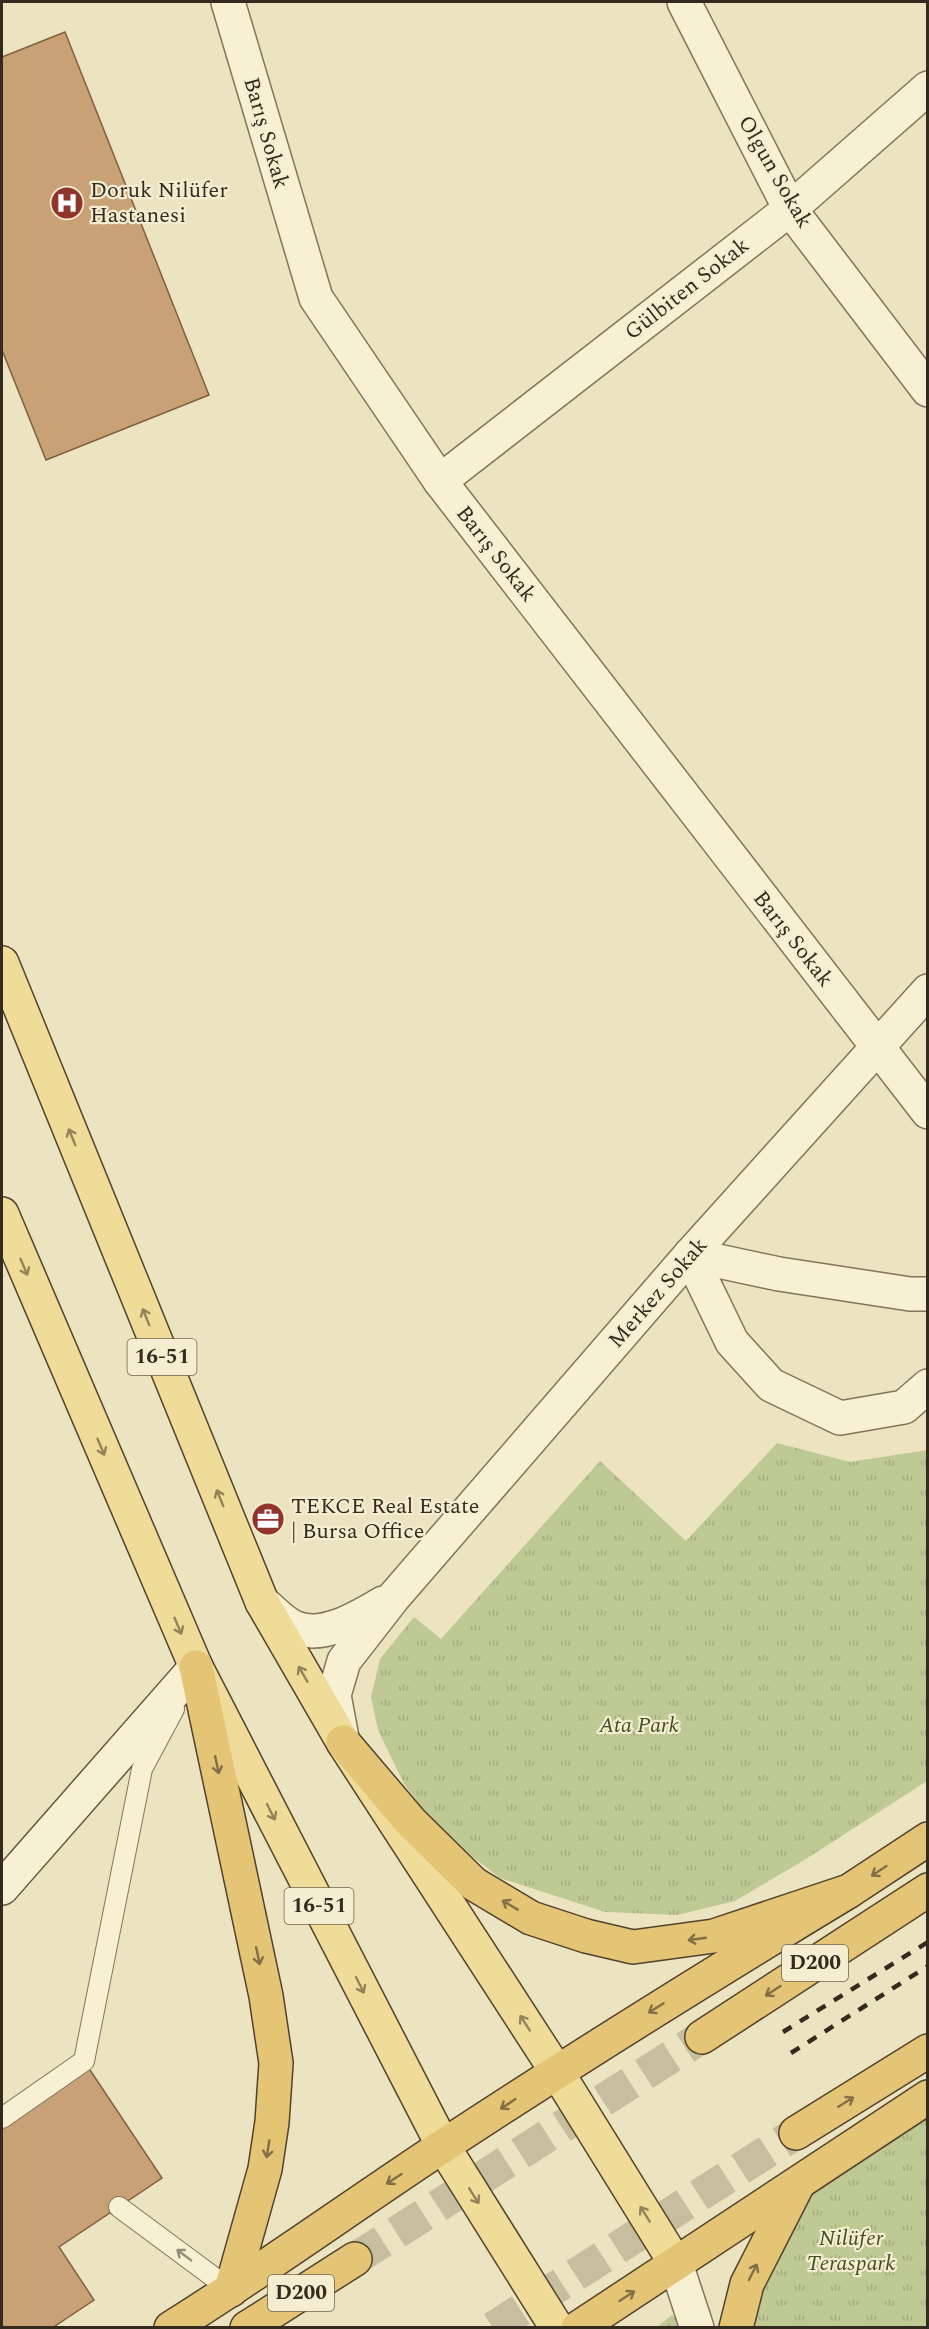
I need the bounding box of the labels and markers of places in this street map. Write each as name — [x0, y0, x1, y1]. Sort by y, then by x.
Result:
place label: Doruk Nilüfer Hastanesi — [90, 174, 228, 232]
hospital icon: Doruk Nilüfer Hastanesi — [49, 185, 85, 221]
place label: TEKCE Real Estate | Bursa Office — [291, 1490, 479, 1548]
office icon: TEKCE Real Estate | Bursa Office — [250, 1501, 286, 1537]

